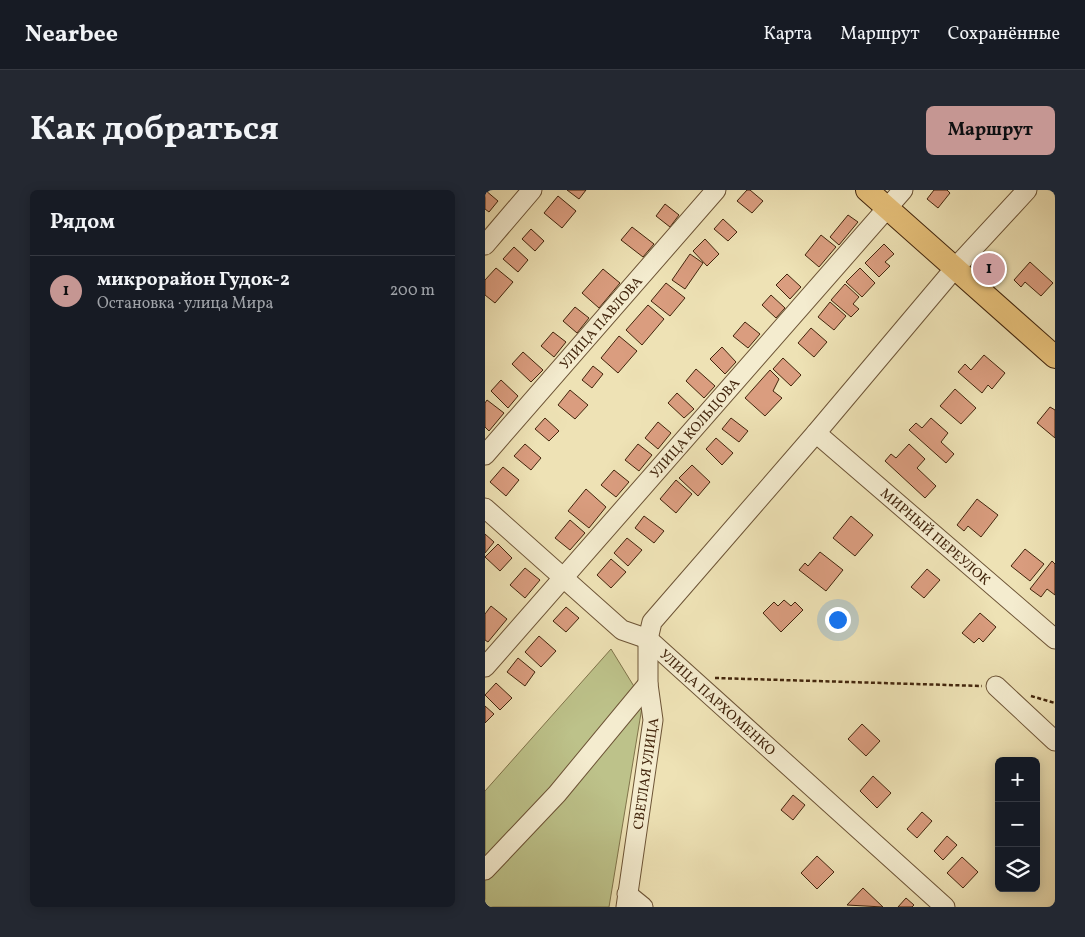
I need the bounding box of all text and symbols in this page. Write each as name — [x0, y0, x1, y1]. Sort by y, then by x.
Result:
text: Nearbee — [25, 18, 118, 52]
text: Карта — [763, 22, 812, 47]
text: Маршрут — [840, 22, 920, 47]
text: Сохранённые — [948, 22, 1060, 47]
text: Как добраться — [30, 106, 279, 154]
button: Маршрут — [926, 106, 1055, 155]
text: Рядом — [50, 208, 115, 237]
pin: 1 — [973, 250, 1005, 288]
text: микрорайон Гудок-2 — [97, 267, 290, 293]
street label: УЛИЦА ПАВЛОВА — [556, 273, 648, 374]
text: 1 — [63, 280, 69, 302]
text: 200 m — [390, 280, 435, 302]
text: Остановка · улица Мира — [97, 293, 273, 315]
street label: УЛИЦА КОЛЬЦОВА — [647, 375, 745, 483]
street label: МИРНЫЙ ПЕРЕУЛОК — [876, 485, 994, 590]
your location — [825, 607, 851, 633]
street label: УЛИЦА ПАРХОМЕНКО — [655, 646, 779, 761]
street label: СВЕТЛАЯ УЛИЦА — [629, 716, 664, 831]
map controls — [995, 757, 1040, 892]
button: + — [995, 757, 1040, 802]
button: − — [995, 802, 1040, 847]
button: layers — [995, 847, 1040, 892]

